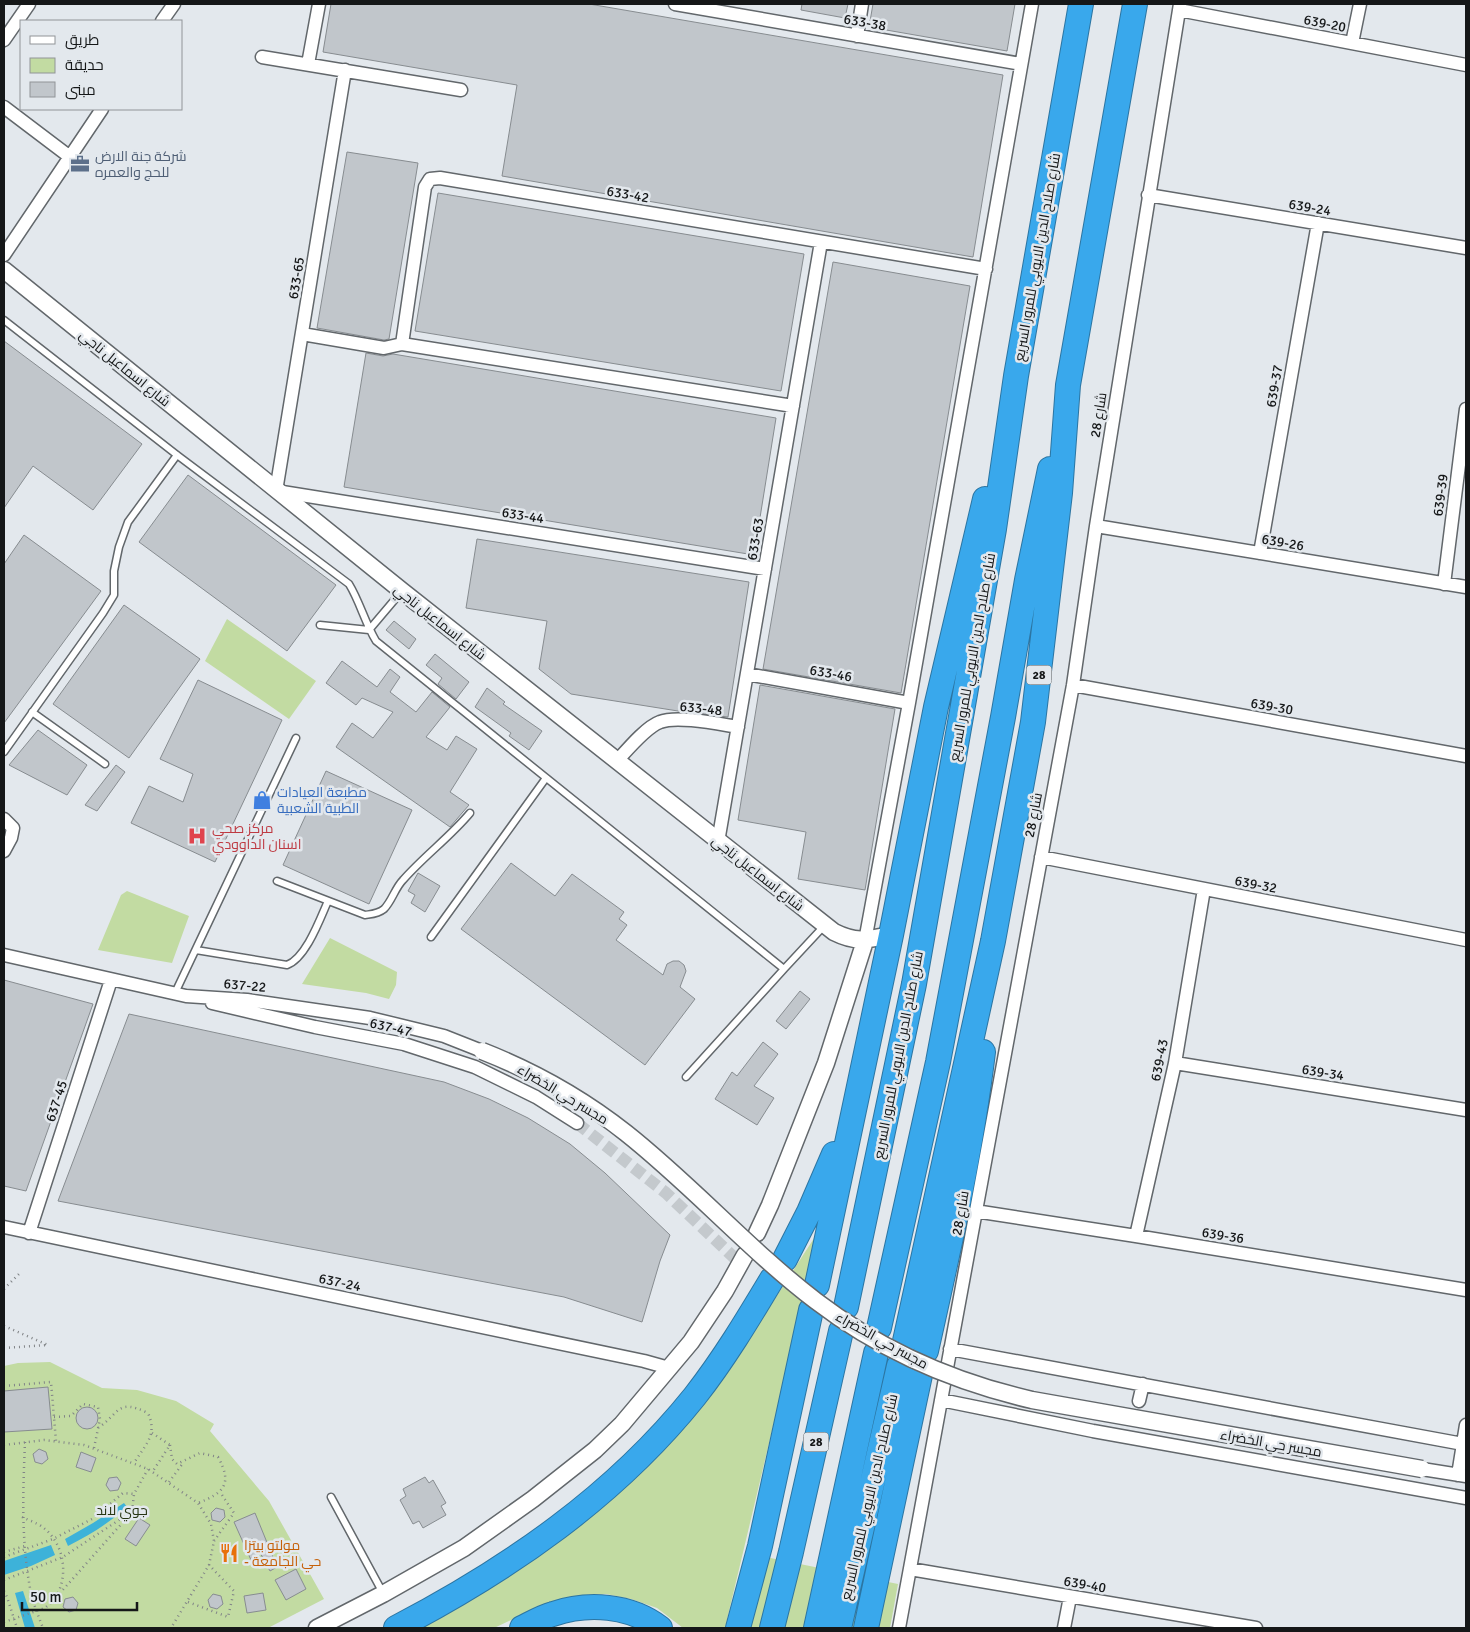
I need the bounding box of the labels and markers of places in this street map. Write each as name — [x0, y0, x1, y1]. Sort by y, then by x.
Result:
place label: شركة جنة الارض للحج والعمره — [95, 148, 187, 181]
office icon: شركة جنة الارض للحج والعمره — [69, 153, 91, 175]
place label: مطبعة العيادات الطبية الشعبية — [277, 784, 367, 817]
shop icon: مطبعة العيادات الطبية الشعبية — [251, 789, 273, 811]
place label: مركز صحي اسنان الداوودي — [212, 820, 301, 856]
hospital icon: مركز صحي اسنان الداوودي — [186, 825, 208, 847]
place label: مولتو بيتزا - حي الجامعة — [244, 1537, 321, 1573]
restaurant icon: مولتو بيتزا - حي الجامعة — [218, 1542, 240, 1564]

